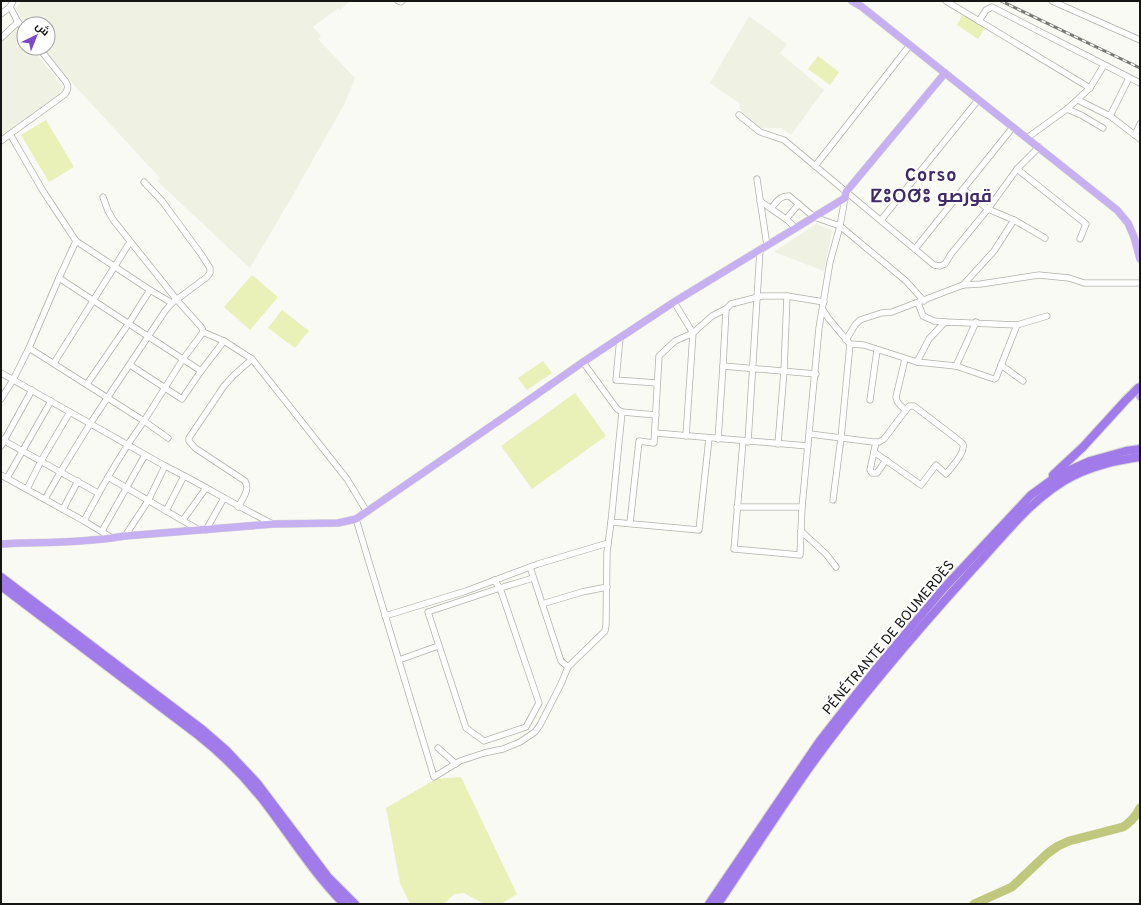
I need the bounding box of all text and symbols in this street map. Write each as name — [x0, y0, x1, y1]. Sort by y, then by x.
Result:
north arrow — [16, 16, 56, 56]
text: ش — [32, 19, 52, 39]
district label: Corso ⵇⵓⵔⵚⵓ قورصو — [870, 165, 992, 209]
street label: PÉNÉTRANTE DE BOUMERDÈS — [819, 557, 959, 719]

